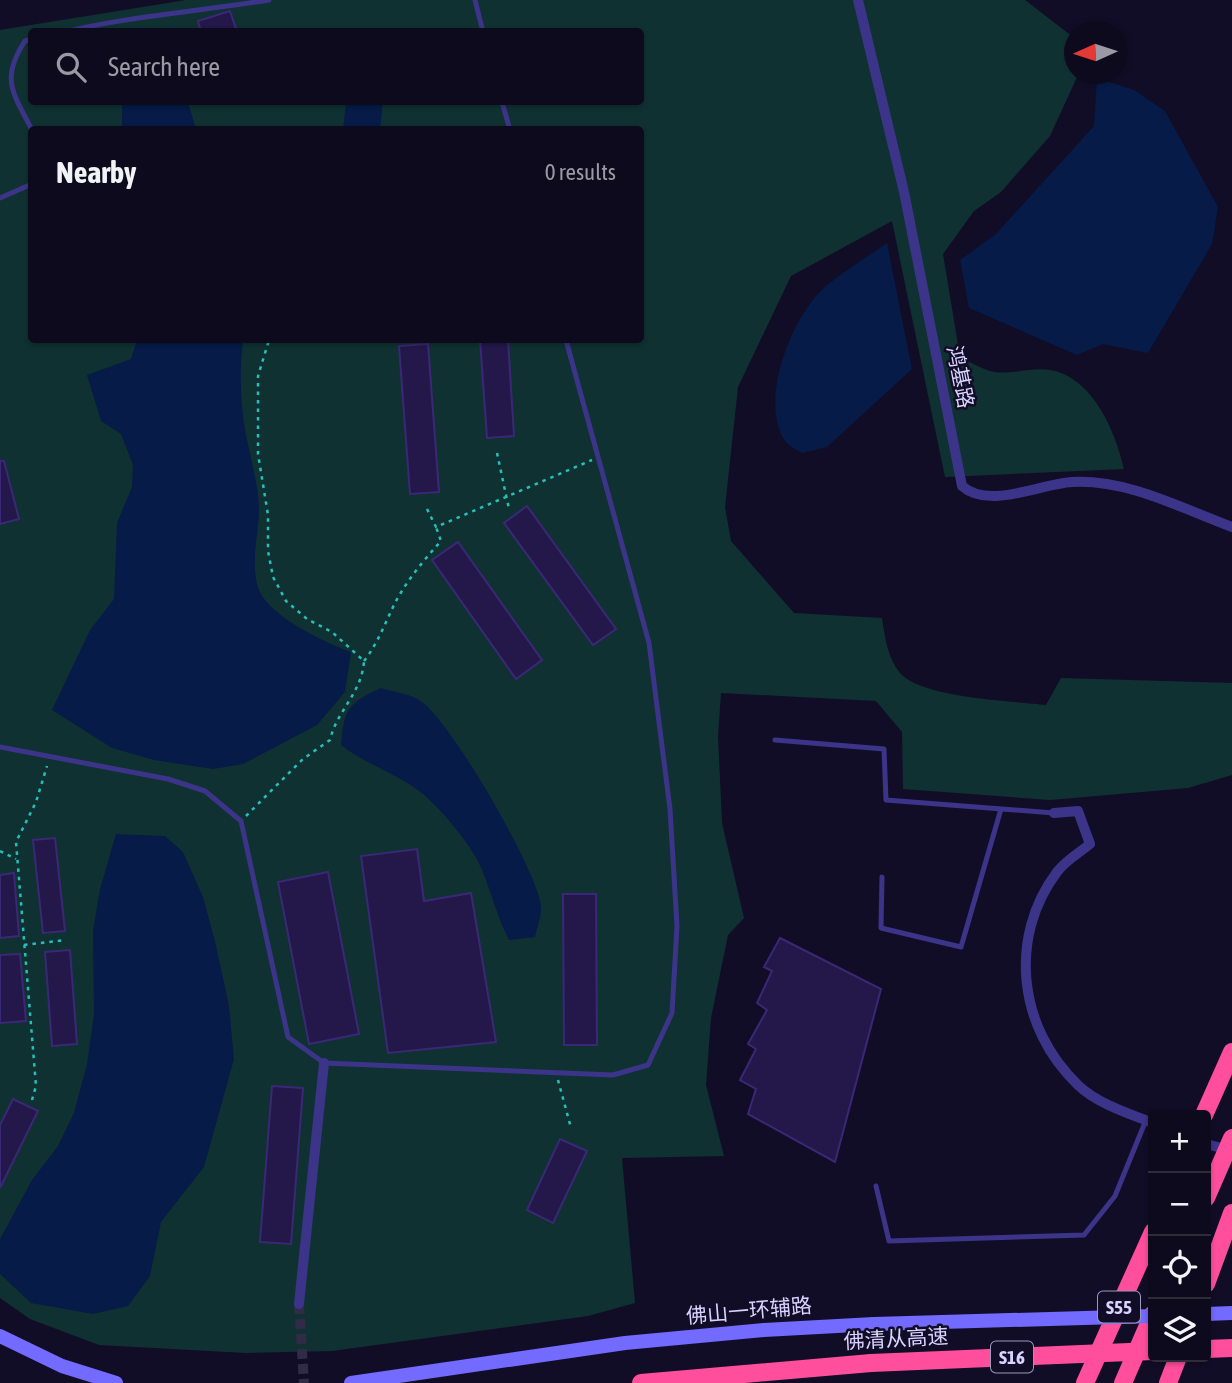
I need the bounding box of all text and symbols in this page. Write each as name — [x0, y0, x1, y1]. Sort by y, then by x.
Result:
north arrow — [1064, 21, 1127, 84]
search box — [28, 28, 644, 105]
icon: search — [52, 48, 90, 86]
text: Search here — [108, 52, 220, 82]
text: Nearby — [56, 155, 136, 189]
text: 0 results — [545, 159, 616, 185]
street label: 鸿基路 — [943, 344, 979, 410]
map controls — [1148, 1110, 1211, 1362]
button: + — [1148, 1110, 1211, 1173]
button: − — [1148, 1173, 1211, 1236]
button: locate — [1148, 1236, 1211, 1299]
road number: S55 — [1098, 1292, 1140, 1322]
street label: 佛山一环辅路 — [685, 1293, 813, 1327]
button: layers — [1148, 1299, 1211, 1362]
street label: 佛清从高速 — [843, 1323, 949, 1353]
road number: S16 — [991, 1342, 1033, 1372]

